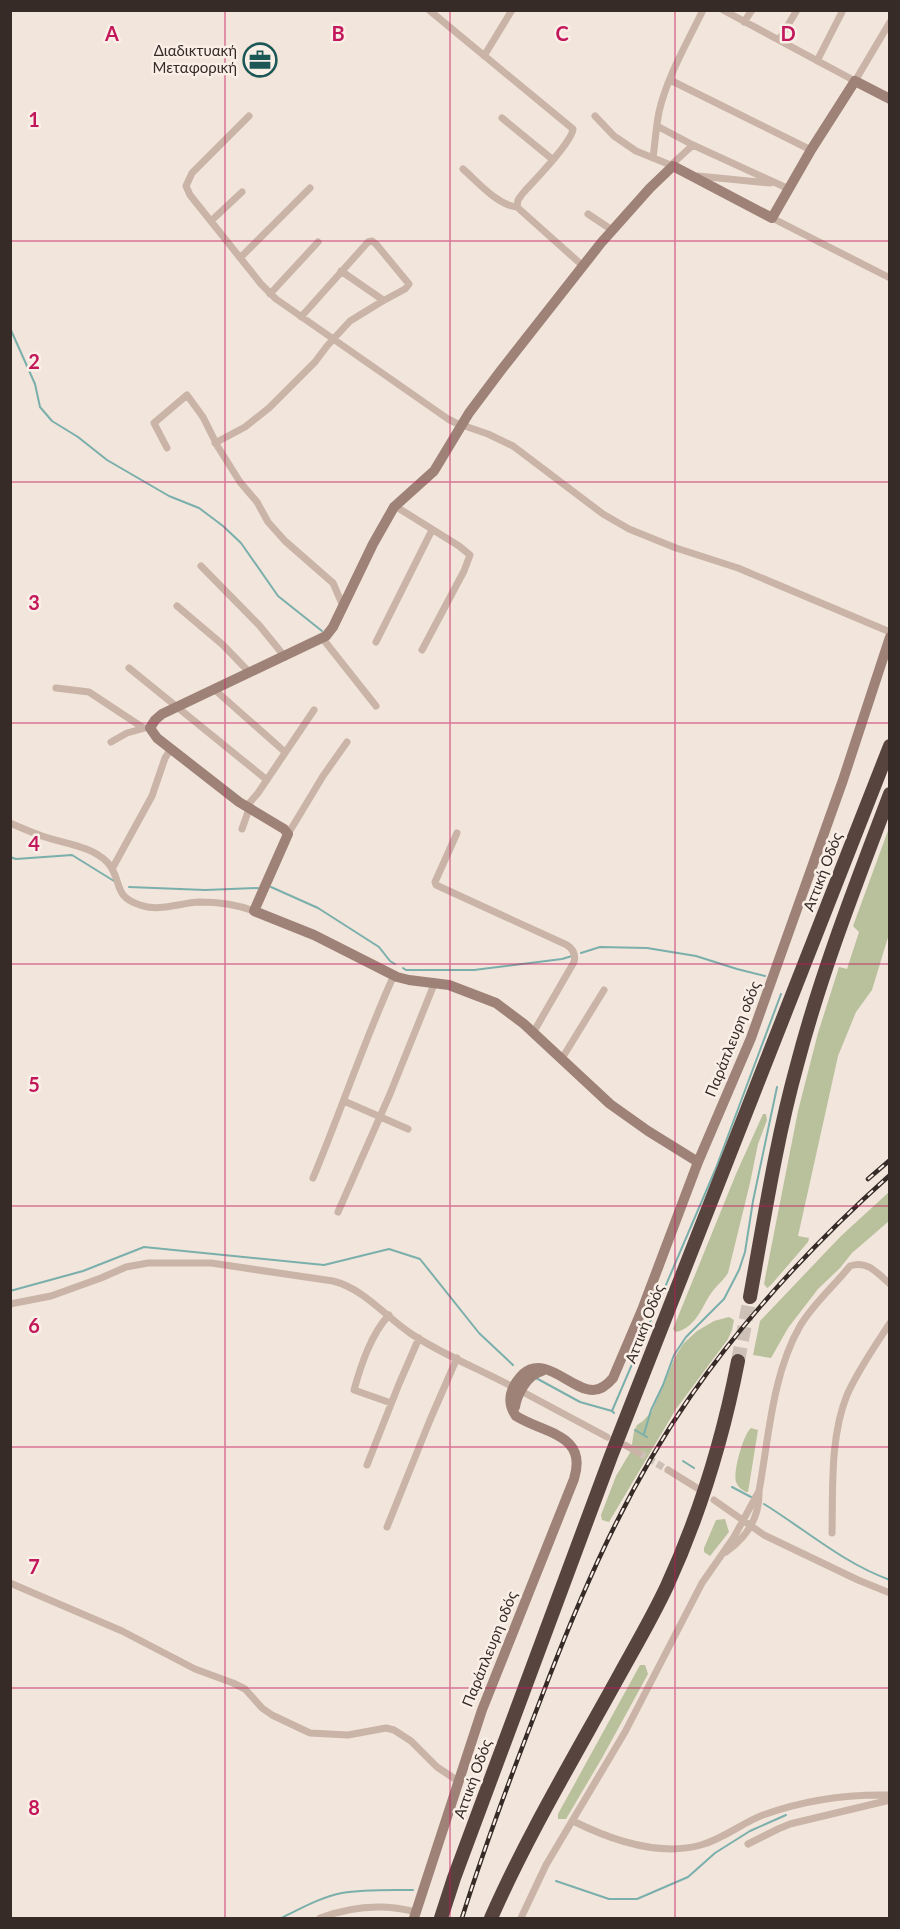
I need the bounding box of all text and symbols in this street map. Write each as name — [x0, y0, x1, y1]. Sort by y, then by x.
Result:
text: A — [104, 21, 119, 45]
text: B — [331, 21, 345, 45]
text: C — [555, 21, 569, 45]
text: D — [780, 21, 796, 45]
place label: Διαδικτυακή Μεταφορική — [153, 41, 237, 76]
office icon: Διαδικτυακή Μεταφορική — [242, 42, 278, 78]
text: 1 — [28, 107, 40, 131]
text: 2 — [28, 349, 40, 373]
text: 3 — [28, 590, 40, 614]
street label: Αττική Οδός — [799, 830, 845, 914]
text: 4 — [28, 831, 40, 855]
street label: Παράπλευρη οδός — [701, 978, 763, 1099]
text: 5 — [28, 1072, 40, 1096]
street label: Αττική Οδός — [621, 1282, 667, 1366]
text: 6 — [28, 1313, 40, 1337]
text: 7 — [28, 1554, 40, 1578]
street label: Παράπλευρη οδός — [458, 1588, 520, 1709]
street label: Αττική Οδός — [449, 1736, 495, 1821]
text: 8 — [28, 1795, 40, 1819]

